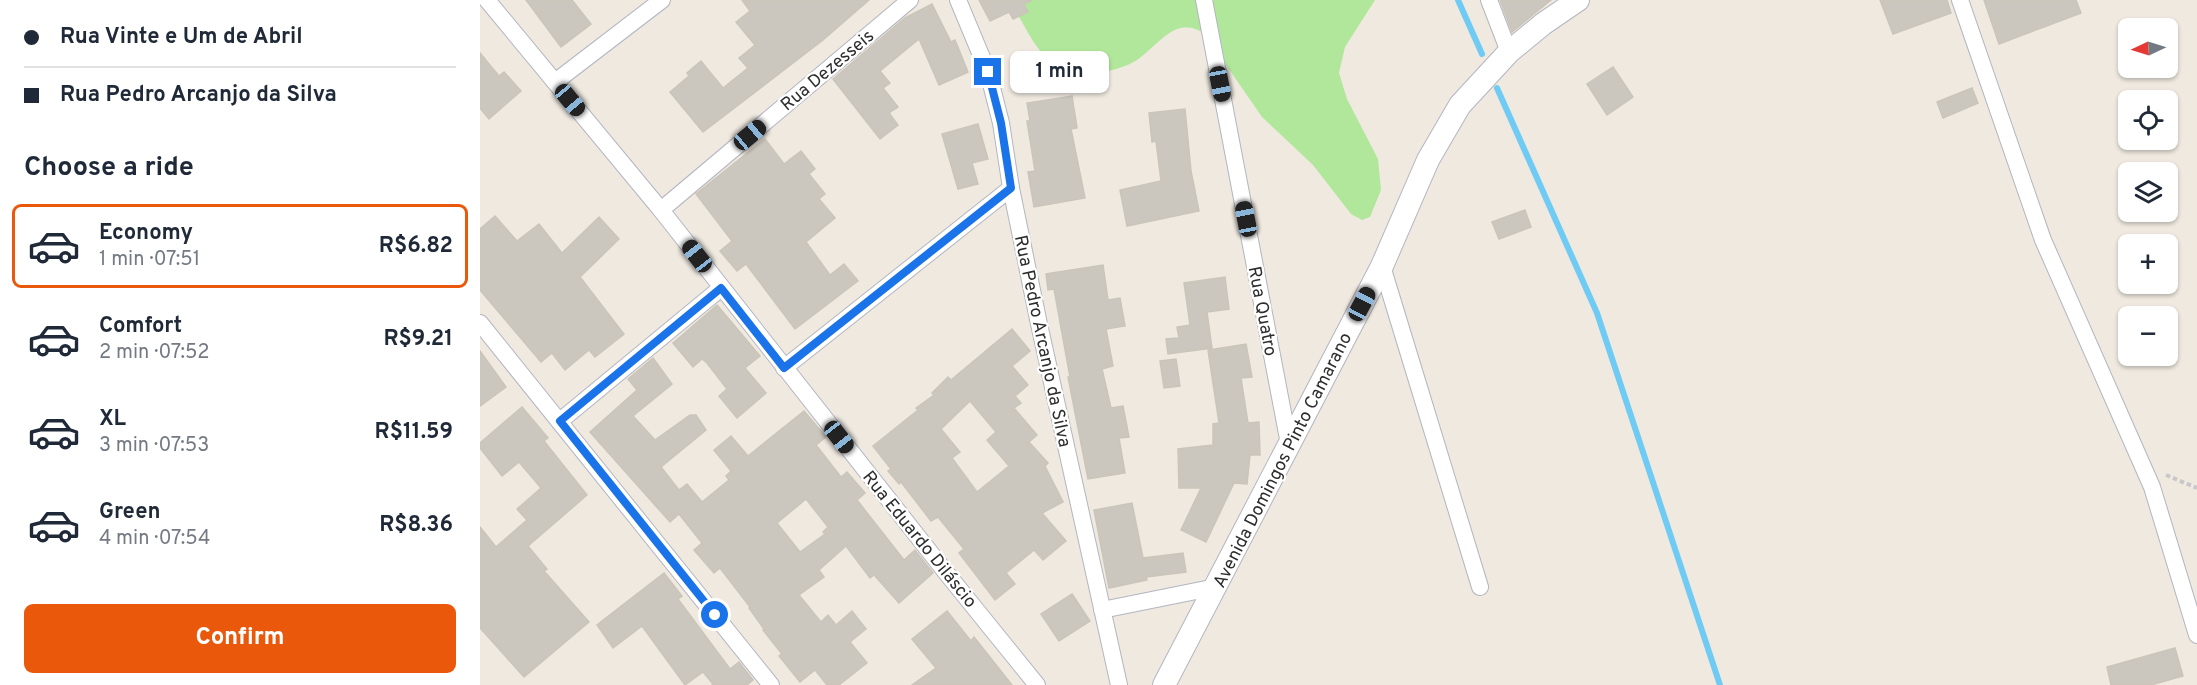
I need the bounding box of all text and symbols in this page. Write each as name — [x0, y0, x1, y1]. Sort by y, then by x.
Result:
north arrow — [2118, 18, 2178, 78]
map controls — [2118, 18, 2178, 366]
text: Rua Vinte e Um de Abril — [60, 24, 303, 51]
street label: Rua Dezesseis — [776, 25, 879, 117]
callout: 1 min — [1009, 51, 1108, 93]
route end — [974, 58, 1001, 85]
text: 1 min — [1035, 59, 1084, 85]
car — [1208, 65, 1232, 103]
car — [552, 80, 588, 120]
text: Rua Pedro Arcanjo da Silva — [60, 82, 337, 109]
button: locate — [2118, 90, 2178, 150]
car — [730, 117, 770, 153]
text: Choose a ride — [24, 151, 194, 185]
button: layers — [2118, 162, 2178, 222]
car — [1234, 200, 1258, 238]
icon: car — [27, 219, 81, 273]
text: Economy — [99, 220, 193, 247]
text: R$6.82 — [379, 233, 453, 260]
street label: Rua Pedro Arcanjo da Silva — [1008, 233, 1075, 449]
button: + — [2118, 234, 2178, 294]
car — [679, 236, 715, 276]
text: 1 min · 07:51 — [99, 247, 200, 273]
street label: Rua Quatro — [1242, 264, 1281, 358]
car — [1346, 284, 1378, 324]
button: − — [2118, 306, 2178, 366]
icon: car — [27, 312, 81, 366]
text: Comfort — [99, 313, 182, 340]
text: R$9.21 — [383, 326, 453, 353]
street label: Avenida Domingos Pinto Camarano — [1209, 329, 1358, 592]
text: 2 min · 07:52 — [99, 340, 210, 366]
icon: car — [27, 405, 81, 459]
text: XL — [99, 406, 126, 433]
car — [821, 417, 857, 457]
text: R$11.59 — [375, 419, 453, 446]
text: 3 min · 07:53 — [99, 433, 209, 459]
street label: Rua Eduardo Diláscio — [856, 467, 981, 613]
icon: car — [27, 498, 81, 552]
text: Green — [99, 499, 161, 526]
text: R$8.36 — [379, 512, 453, 539]
text: 4 min · 07:54 — [99, 526, 210, 552]
route start — [701, 601, 728, 628]
button: Confirm — [24, 604, 456, 673]

